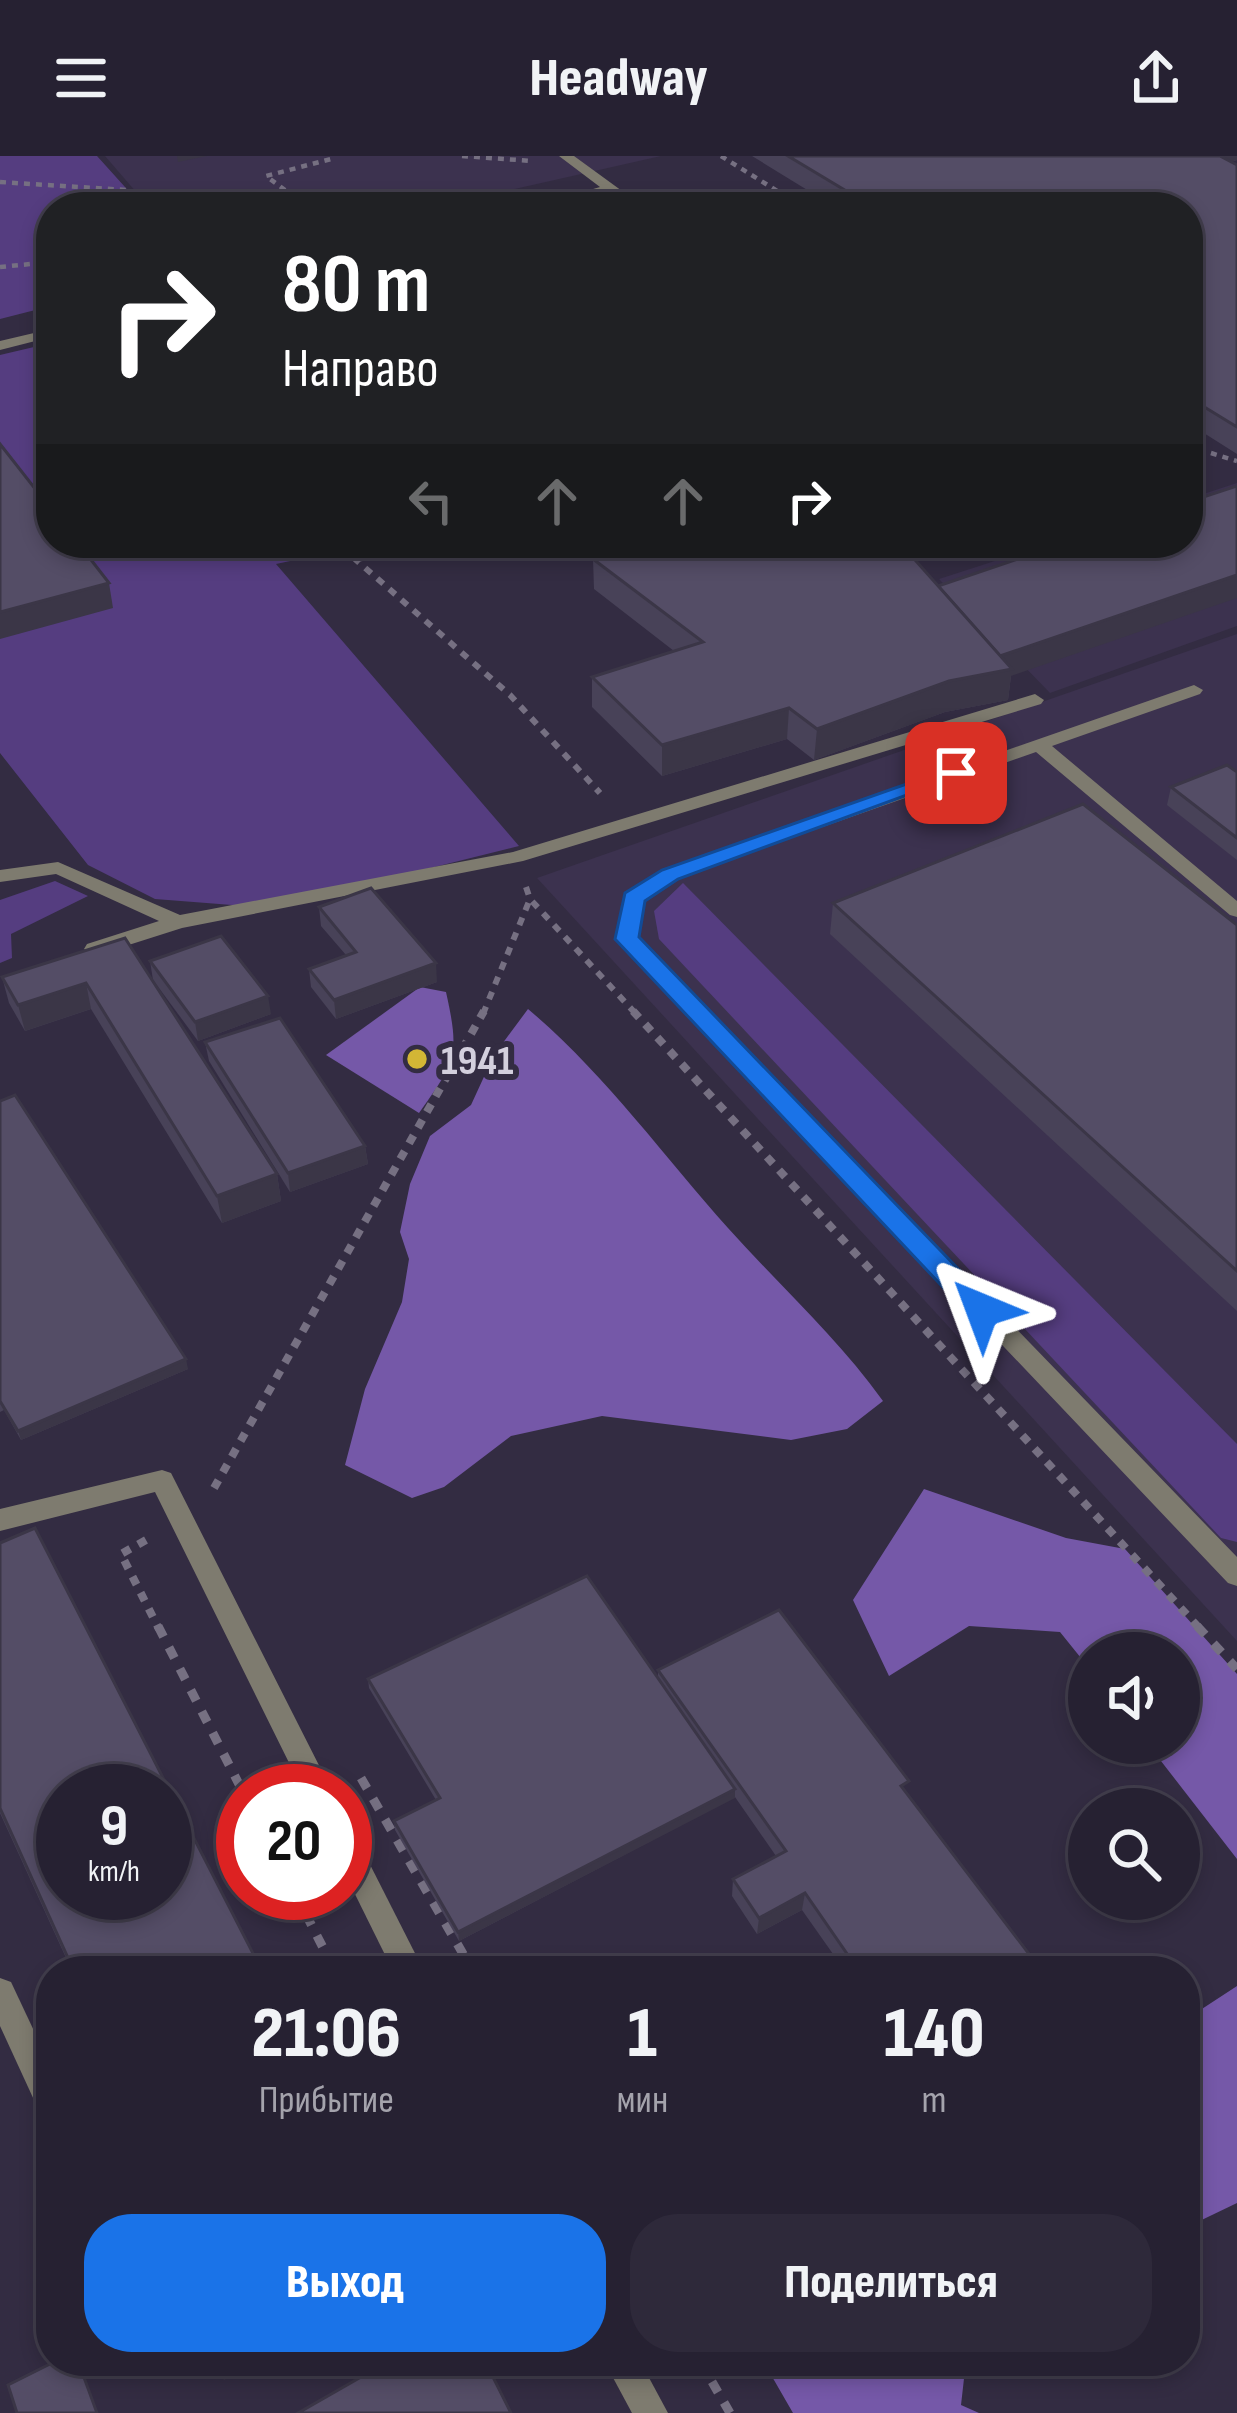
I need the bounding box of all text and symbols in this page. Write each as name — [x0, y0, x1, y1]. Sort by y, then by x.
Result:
icon: menu — [48, 45, 114, 111]
icon: share — [1123, 45, 1189, 111]
text: Headway — [529, 46, 708, 111]
text: 80 m — [282, 235, 430, 336]
icon: right — [84, 240, 240, 396]
text: Направо — [282, 337, 439, 402]
icon: left — [398, 468, 464, 534]
icon: ahead — [524, 468, 590, 534]
icon: ahead — [650, 468, 716, 534]
icon: right — [776, 468, 842, 534]
pin — [905, 722, 1007, 824]
icon: arrive — [923, 740, 989, 806]
place label: 1941 — [441, 1036, 513, 1087]
marker: 1941 — [404, 1046, 430, 1072]
position arrow — [919, 1247, 1045, 1373]
map controls — [1068, 1632, 1200, 1920]
button: sound — [1068, 1632, 1200, 1764]
speed limit sign: 20 — [216, 1764, 372, 1920]
button: search — [1068, 1788, 1200, 1920]
text: 9 — [100, 1791, 128, 1863]
text: km/h — [88, 1854, 140, 1890]
text: 21:06 — [252, 1991, 401, 2078]
text: 1 — [628, 1991, 657, 2078]
text: 140 — [884, 1991, 984, 2078]
text: Прибытие — [259, 2077, 394, 2124]
text: мин — [617, 2077, 668, 2124]
text: m — [922, 2077, 947, 2124]
button: Выход — [84, 2214, 606, 2352]
button: Поделиться — [630, 2214, 1152, 2352]

